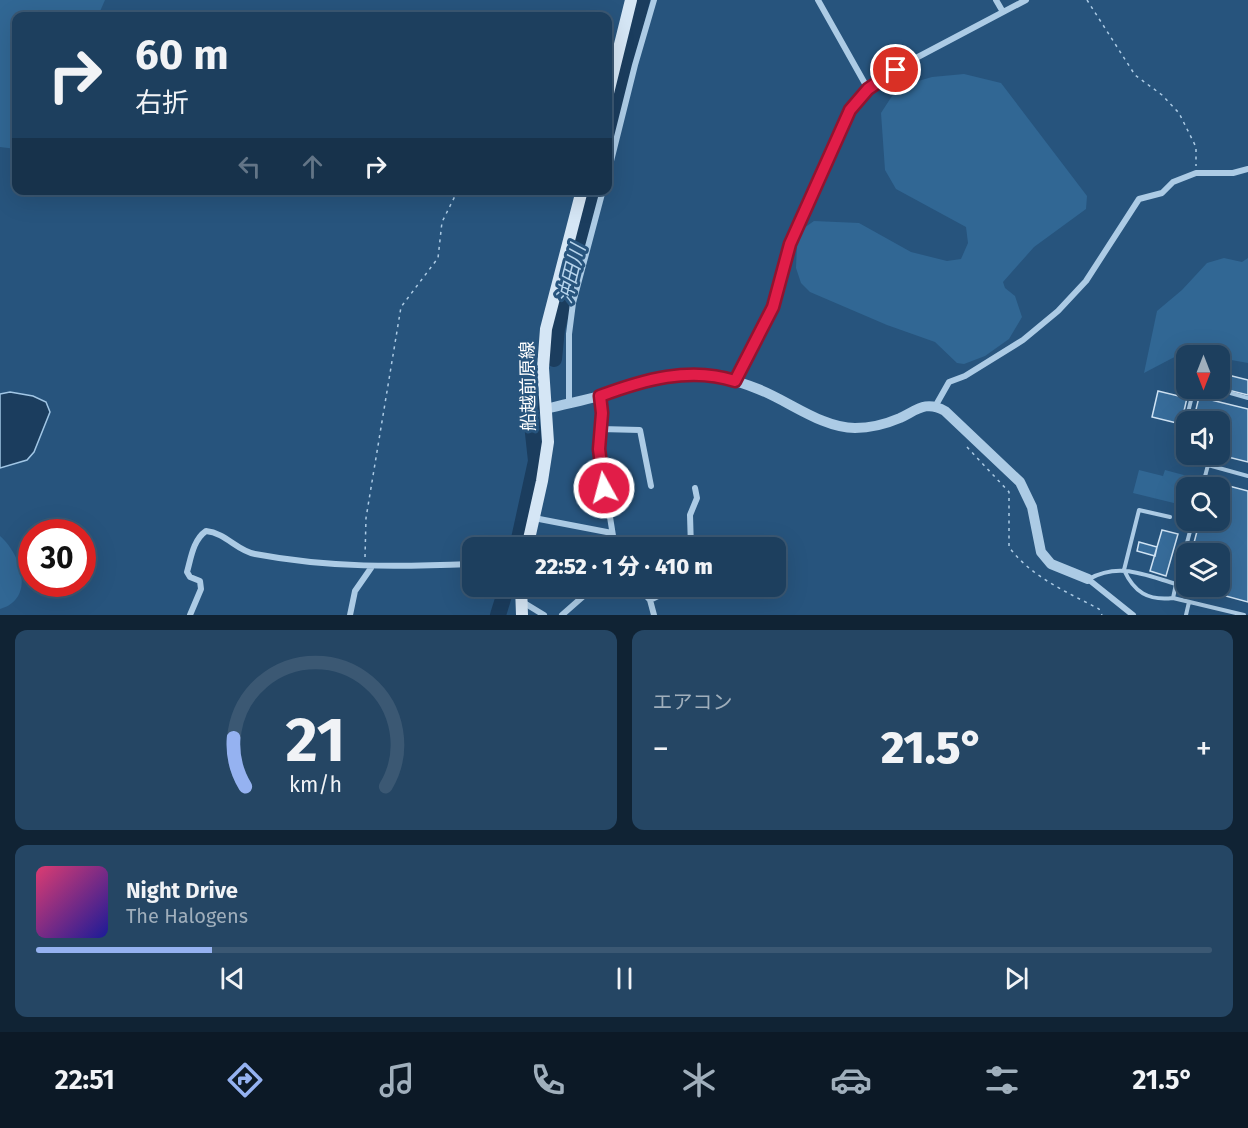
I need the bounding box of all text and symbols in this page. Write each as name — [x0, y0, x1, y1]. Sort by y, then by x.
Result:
text: 60 m — [135, 30, 229, 80]
icon: right — [36, 36, 114, 114]
pin — [870, 44, 921, 95]
icon: arrive — [879, 53, 912, 86]
text: 右折 — [135, 87, 189, 119]
icon: left — [233, 150, 266, 183]
icon: ahead — [296, 150, 329, 183]
icon: right — [359, 150, 392, 183]
water label: 沖田川 — [552, 240, 590, 306]
street label: 船越前原線 — [516, 341, 540, 431]
north arrow — [1176, 345, 1230, 399]
map controls — [1176, 345, 1230, 597]
button: sound — [1176, 411, 1230, 465]
position arrow — [572, 456, 636, 520]
button: search — [1176, 477, 1230, 531]
speed limit sign: 30 — [18, 519, 96, 597]
button: layers — [1176, 543, 1230, 597]
text: 22:52 · 1 分 · 410 m — [535, 553, 713, 580]
text: エアコン — [653, 690, 733, 714]
text: 21 — [286, 703, 346, 778]
text: 21.5° — [881, 721, 984, 775]
text: − — [653, 729, 669, 769]
text: + — [1196, 729, 1212, 769]
text: km/h — [289, 772, 342, 798]
text: Night Drive — [126, 877, 238, 904]
text: The Halogens — [126, 904, 248, 928]
icon: previous — [216, 962, 249, 995]
icon: pause — [608, 962, 641, 995]
icon: next — [1000, 962, 1033, 995]
icon: directions — [224, 1059, 266, 1101]
icon: music — [376, 1059, 418, 1101]
icon: phone — [527, 1059, 569, 1101]
icon: climate — [678, 1059, 720, 1101]
icon: car — [830, 1059, 872, 1101]
icon: filters — [981, 1059, 1023, 1101]
text: 22:51 — [55, 1064, 115, 1096]
text: 21.5° — [1132, 1064, 1193, 1096]

